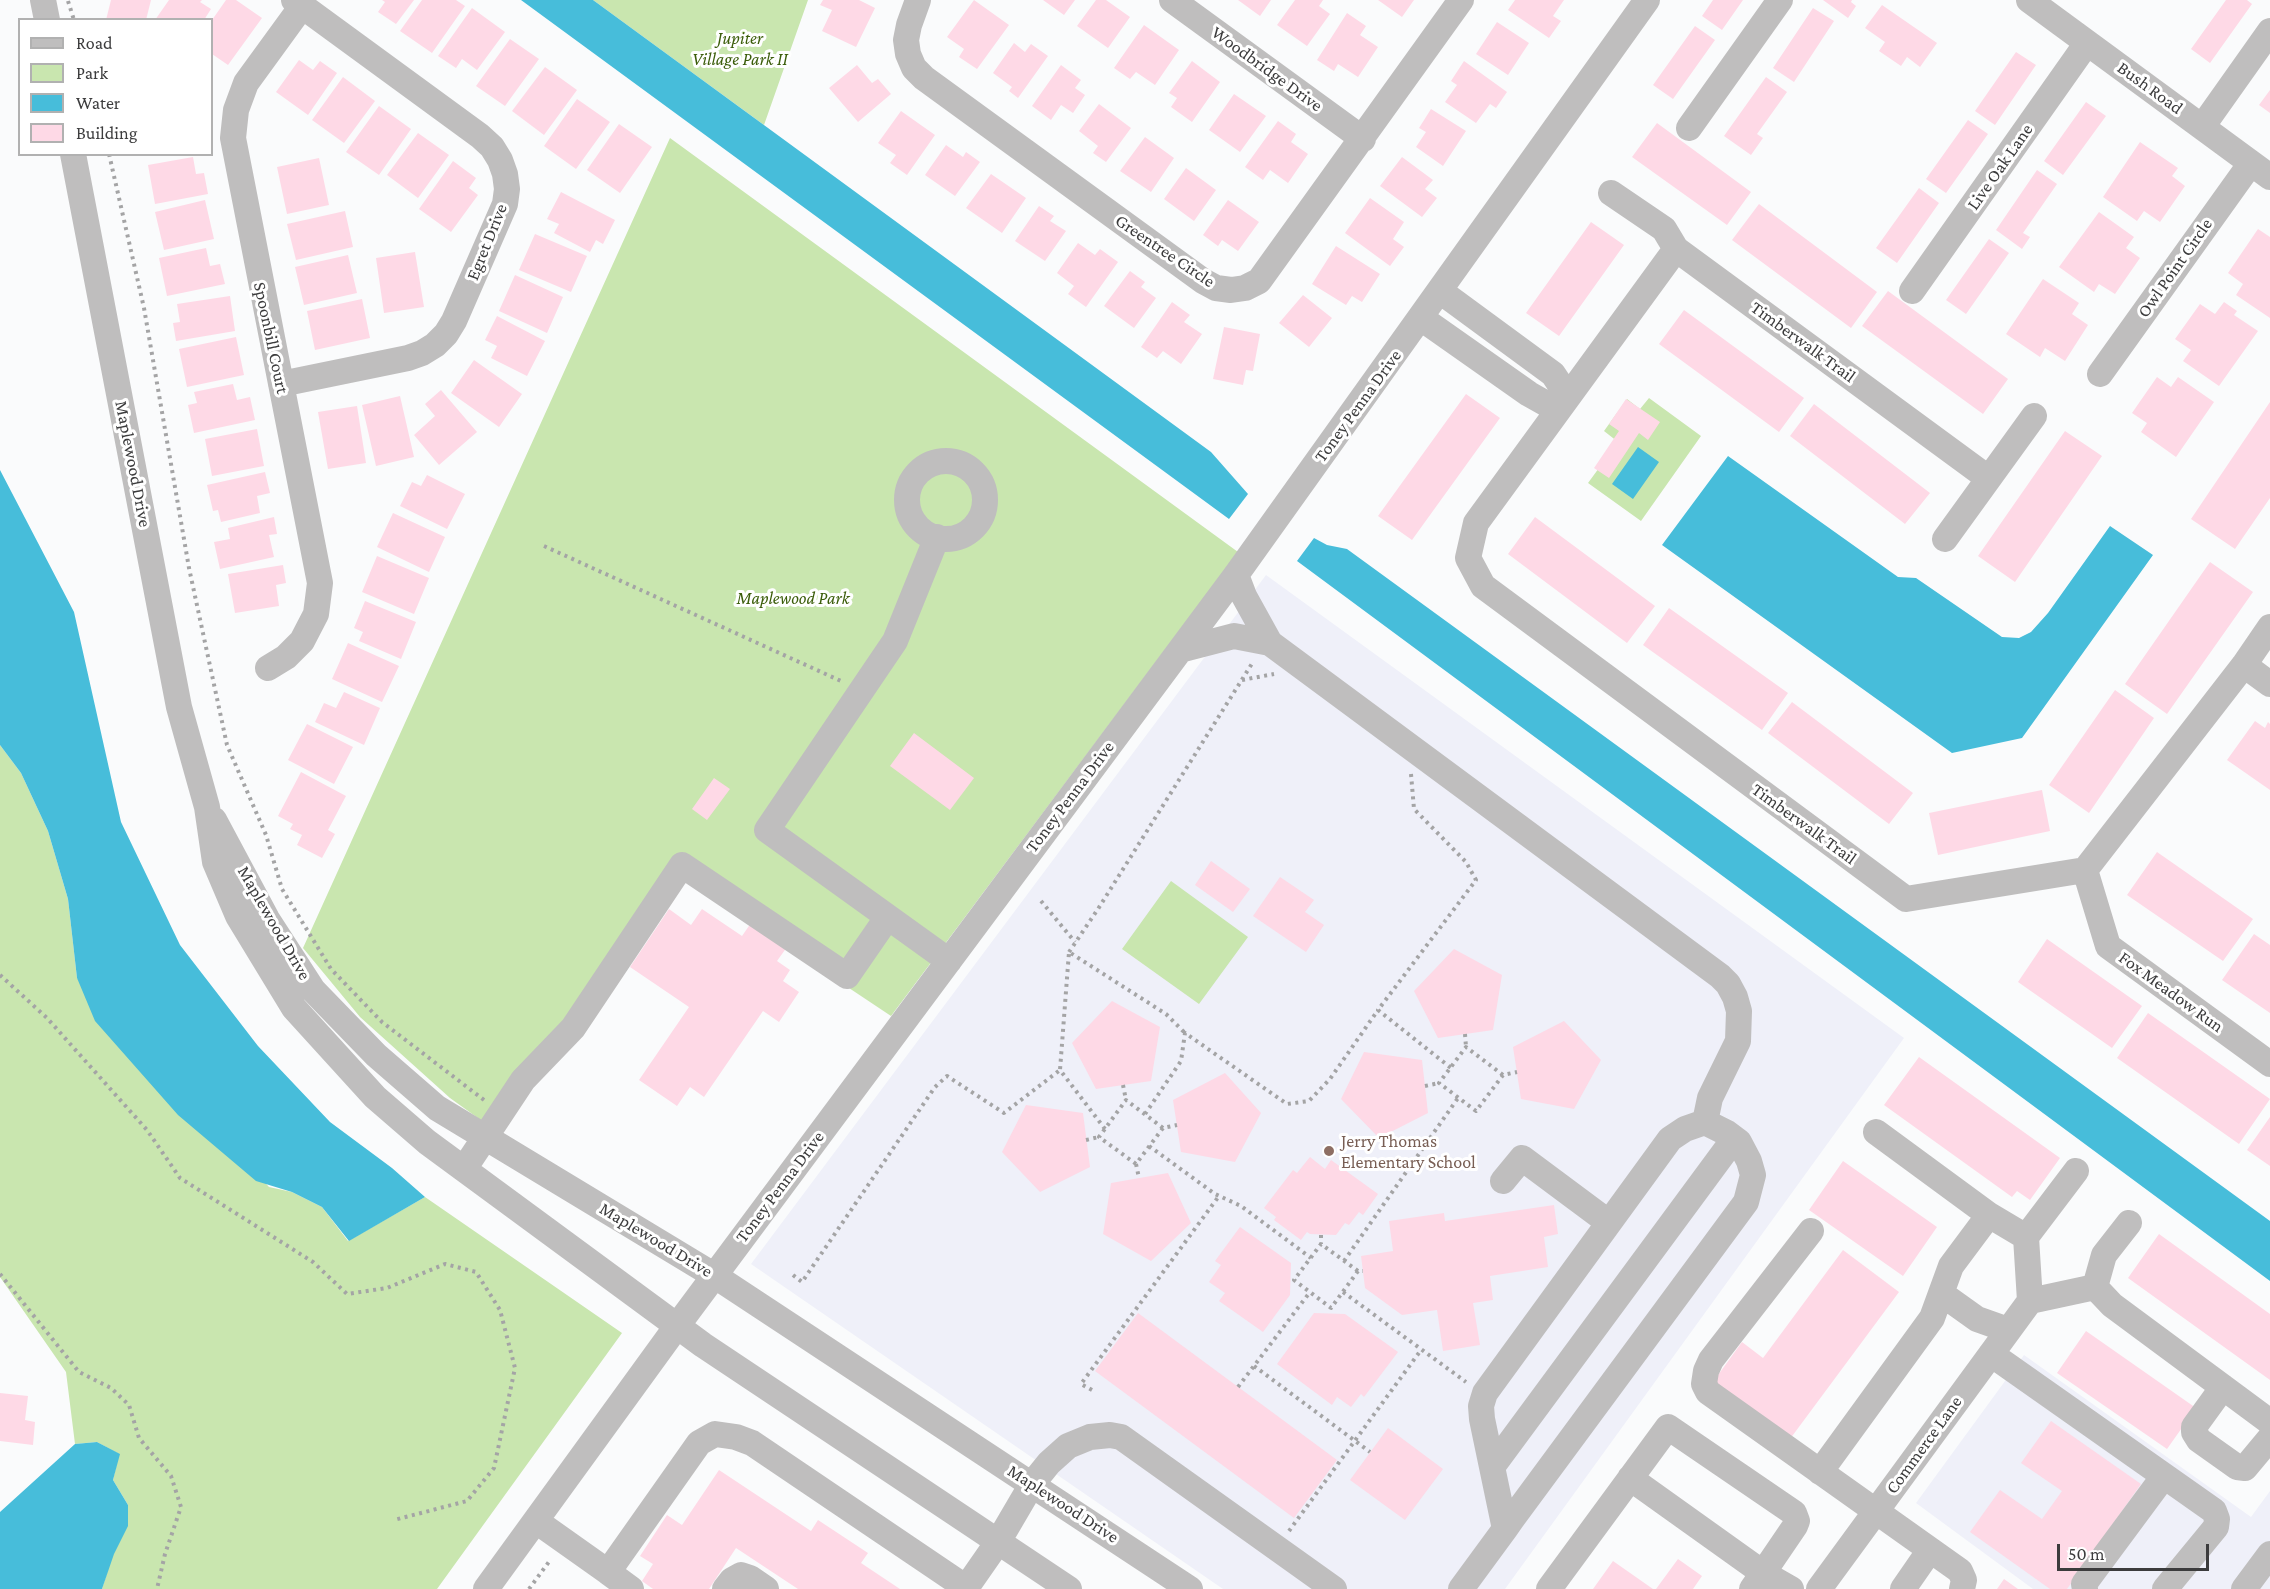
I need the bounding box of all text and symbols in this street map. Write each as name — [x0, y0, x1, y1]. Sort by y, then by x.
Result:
legend — [18, 18, 213, 156]
street label: Woodbridge Drive — [1207, 21, 1327, 117]
park label: Jupiter Village Park II — [692, 27, 788, 70]
text: Road — [76, 33, 113, 53]
street label: Bush Road — [2113, 57, 2187, 119]
text: Park — [76, 63, 108, 83]
text: Water — [76, 93, 120, 113]
street label: Live Oak Lane — [1962, 120, 2038, 214]
text: Building — [76, 123, 137, 143]
street label: Egret Drive — [462, 201, 512, 283]
street label: Greentree Circle — [1111, 210, 1219, 292]
street label: Owl Point Circle — [2133, 214, 2217, 322]
street label: Spoonbill Court — [249, 280, 293, 396]
street label: Timberwalk Trail — [1746, 297, 1860, 387]
street label: Toney Penna Drive — [1310, 345, 1406, 467]
street label: Maplewood Drive — [110, 399, 156, 529]
park label: Maplewood Park — [736, 587, 850, 609]
street label: Toney Penna Drive — [1021, 737, 1119, 857]
street label: Timberwalk Trail — [1747, 779, 1861, 869]
street label: Maplewood Drive — [233, 862, 315, 984]
street label: Fox Meadow Run — [2114, 947, 2228, 1037]
street label: Toney Penna Drive — [731, 1127, 829, 1247]
place label: Jerry Thomas Elementary School — [1341, 1130, 1476, 1172]
marker: Jerry Thomas Elementary School — [1322, 1144, 1336, 1158]
street label: Maplewood Drive — [595, 1198, 717, 1282]
street label: Commerce Lane — [1881, 1392, 1967, 1498]
street label: Maplewood Drive — [1003, 1460, 1123, 1548]
scale bar — [2060, 1532, 2212, 1570]
text: 50 m — [2068, 1544, 2105, 1564]

